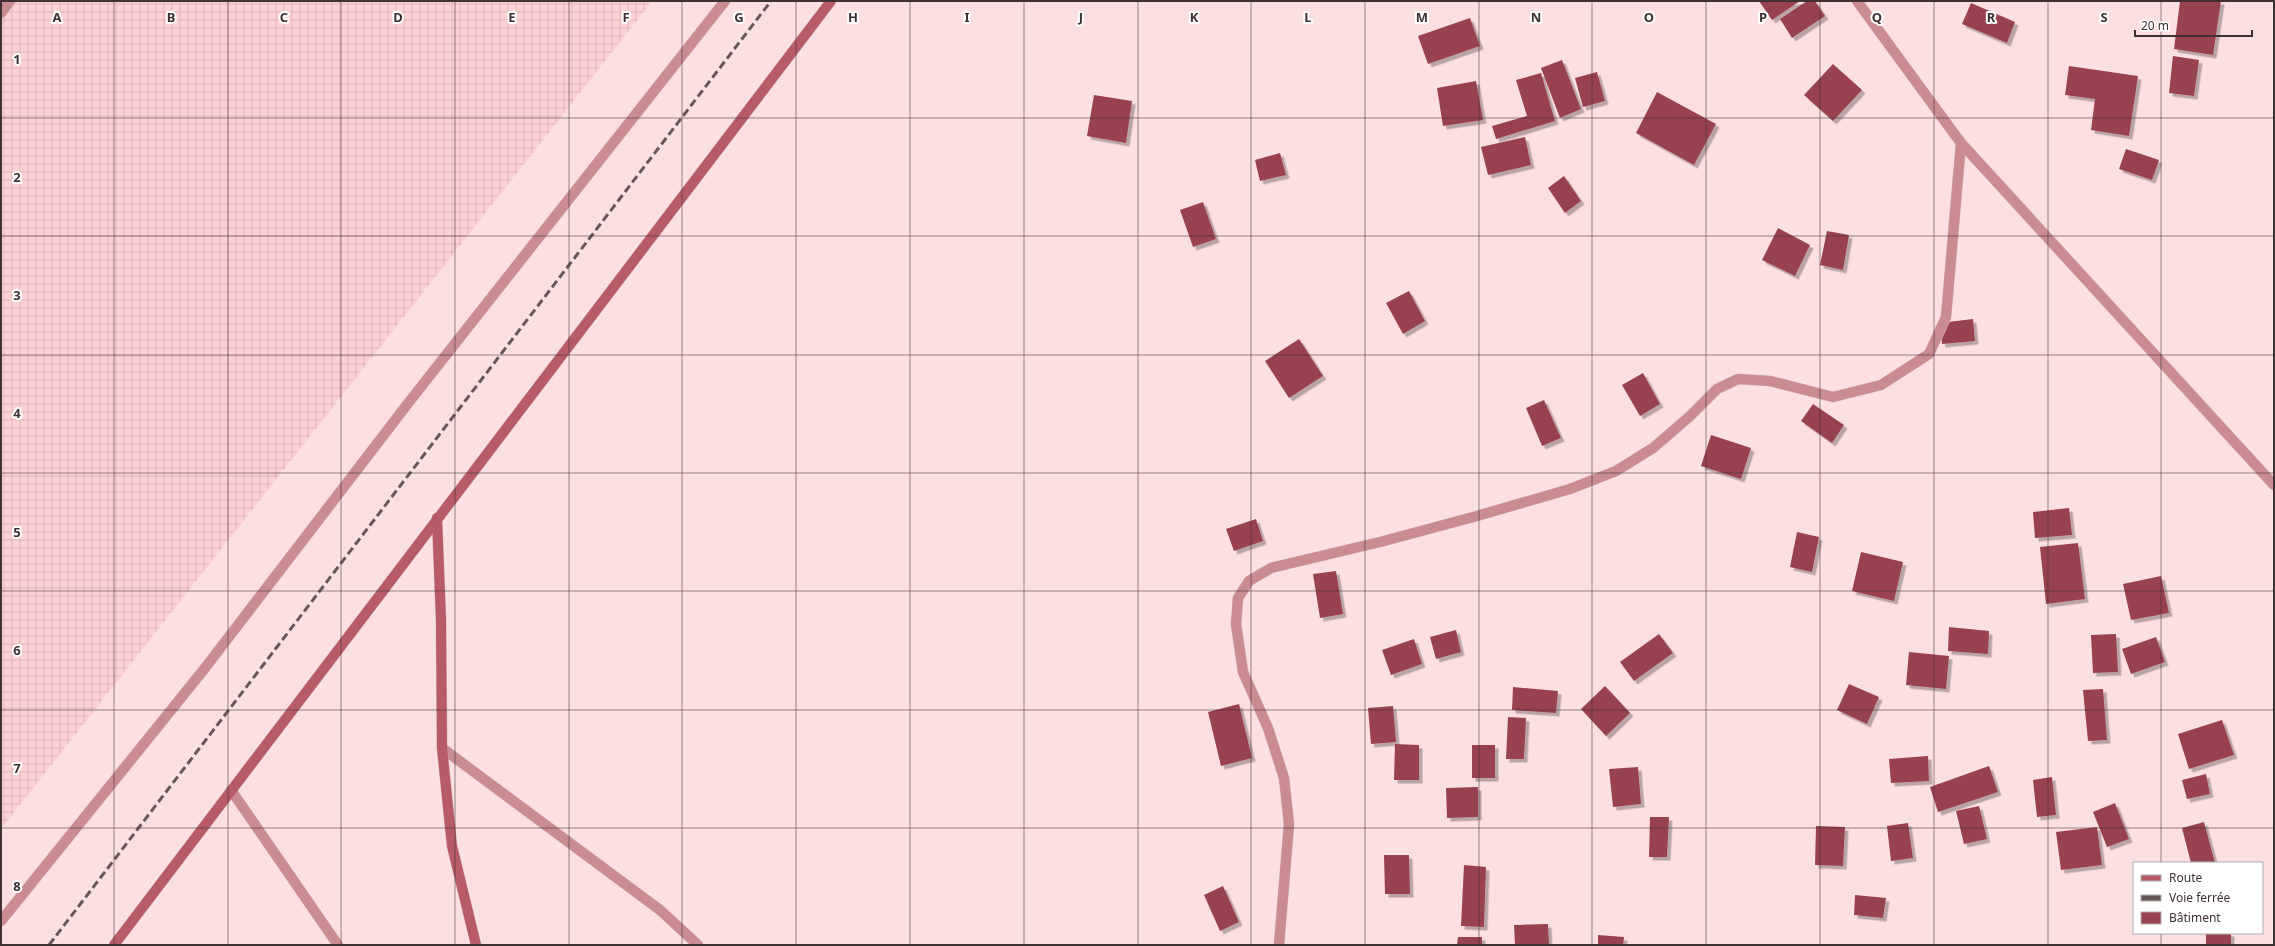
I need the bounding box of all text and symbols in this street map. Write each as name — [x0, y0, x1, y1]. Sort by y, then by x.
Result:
text: A — [53, 8, 62, 26]
text: B — [167, 8, 175, 26]
text: C — [280, 8, 288, 26]
text: D — [393, 8, 403, 26]
text: E — [508, 8, 516, 26]
text: F — [622, 8, 630, 26]
text: G — [734, 8, 744, 26]
text: H — [848, 8, 858, 26]
text: I — [964, 8, 970, 26]
text: J — [1078, 8, 1083, 26]
text: K — [1190, 8, 1199, 26]
text: L — [1304, 8, 1312, 26]
text: M — [1416, 8, 1428, 26]
text: N — [1531, 8, 1541, 26]
text: O — [1644, 8, 1654, 26]
text: P — [1759, 8, 1767, 26]
text: Q — [1872, 8, 1882, 26]
text: R — [1987, 8, 1996, 26]
text: S — [2100, 8, 2108, 26]
scale bar — [2135, 12, 2252, 38]
text: 20 m — [2141, 17, 2169, 34]
text: 1 — [13, 50, 21, 68]
text: 2 — [13, 168, 21, 186]
text: 3 — [13, 286, 21, 304]
text: 4 — [13, 404, 21, 422]
text: 5 — [13, 523, 21, 541]
text: 6 — [13, 641, 21, 659]
text: 7 — [13, 759, 21, 777]
legend — [2133, 862, 2263, 934]
text: Route — [2169, 869, 2202, 886]
text: 8 — [13, 877, 21, 895]
text: Voie ferrée — [2169, 889, 2231, 906]
text: Bâtiment — [2169, 909, 2221, 926]

